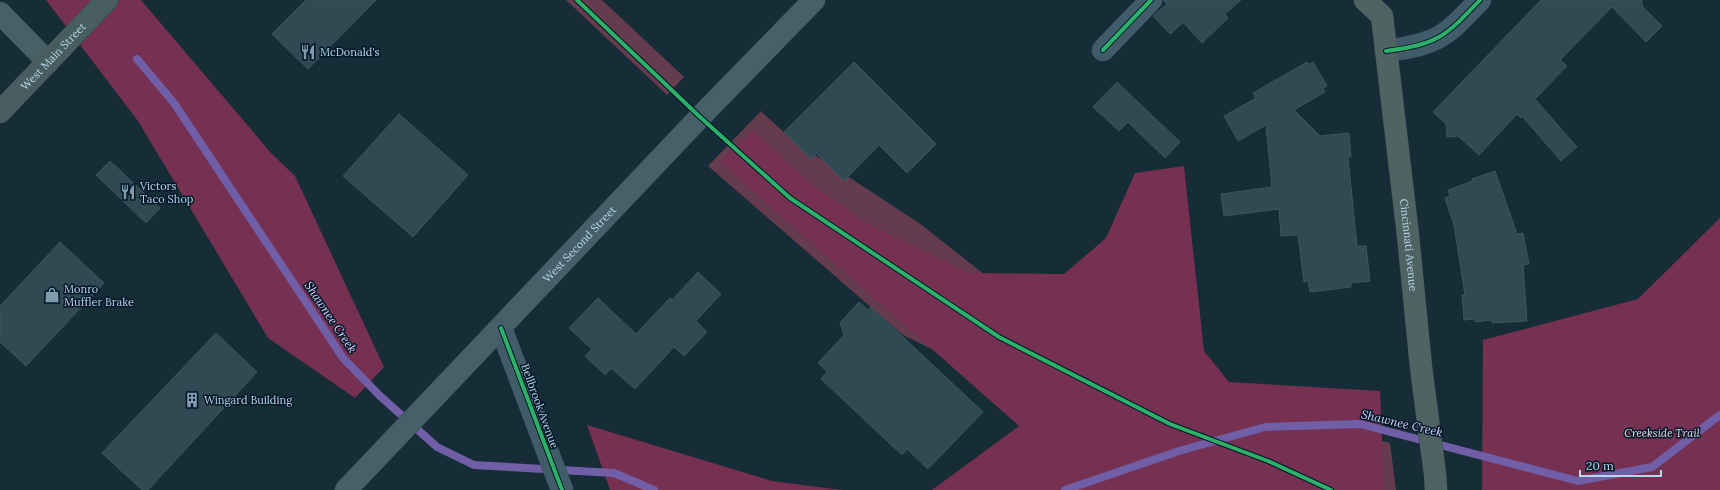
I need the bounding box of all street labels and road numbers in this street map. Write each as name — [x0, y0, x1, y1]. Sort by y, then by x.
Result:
street label: West Main Street — [18, 19, 89, 93]
street label: Cincinnati Avenue — [1397, 198, 1421, 292]
street label: West Second Street — [540, 202, 620, 285]
street label: Bellbrook Avenue — [518, 362, 562, 450]

